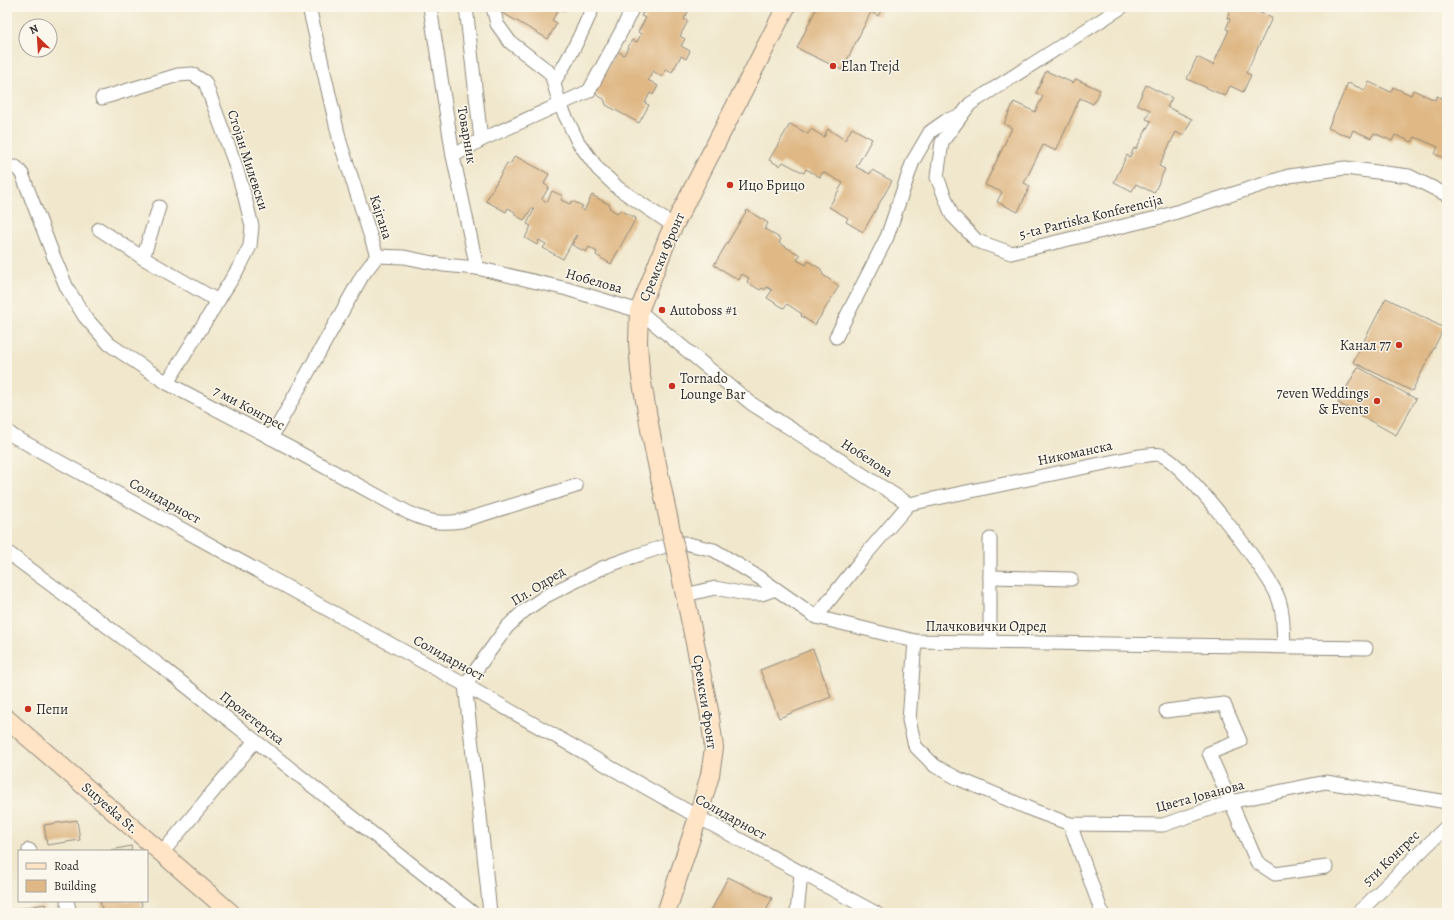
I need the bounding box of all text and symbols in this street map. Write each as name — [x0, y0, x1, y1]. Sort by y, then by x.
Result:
north arrow — [18, 18, 58, 58]
text: N — [27, 21, 41, 38]
place label: Elan Trejd — [841, 57, 900, 76]
marker: Elan Trejd — [828, 61, 838, 71]
street label: Товарник — [453, 105, 481, 165]
street label: Стојан Милевски — [223, 107, 273, 213]
place label: Ицо Брицо — [738, 176, 805, 195]
marker: Ицо Брицо — [725, 180, 735, 190]
street label: 5-ta Partiska Konferencija — [1017, 190, 1165, 244]
street label: Кајгана — [365, 192, 397, 242]
street label: Сремски Фронт — [635, 210, 689, 304]
street label: Нобелова — [563, 264, 625, 298]
place label: Autoboss #1 — [669, 301, 737, 320]
marker: Autoboss #1 — [657, 305, 667, 315]
place label: Канал 77 — [1340, 336, 1391, 355]
marker: Канал 77 — [1394, 340, 1404, 350]
place label: Tornado Lounge Bar — [680, 369, 746, 404]
street label: 7 ми Конгрес — [210, 381, 288, 435]
marker: Tornado Lounge Bar — [667, 381, 677, 391]
place label: 7even Weddings & Events — [1277, 384, 1369, 419]
marker: 7even Weddings & Events — [1372, 396, 1382, 406]
street label: Нобелова — [837, 434, 897, 482]
street label: Никоманска — [1036, 436, 1115, 470]
street label: Солидарност — [126, 474, 204, 528]
street label: Пл. Одред — [507, 562, 569, 610]
street label: Плачковички Одред — [925, 617, 1047, 636]
street label: Солидарност — [410, 631, 488, 685]
street label: Сремски Фронт — [688, 654, 722, 750]
street label: Пролетерска — [216, 687, 289, 750]
place label: Пепи — [36, 700, 68, 719]
marker: Пепи — [23, 704, 33, 714]
street label: Цвета Јованова — [1154, 775, 1247, 817]
street label: Sutyeska St. — [77, 778, 143, 838]
street label: Солидарност — [692, 790, 770, 844]
street label: 5ти Конгрес — [1358, 826, 1424, 890]
legend — [18, 850, 148, 902]
text: Road — [54, 858, 80, 874]
text: Building — [54, 878, 96, 894]

